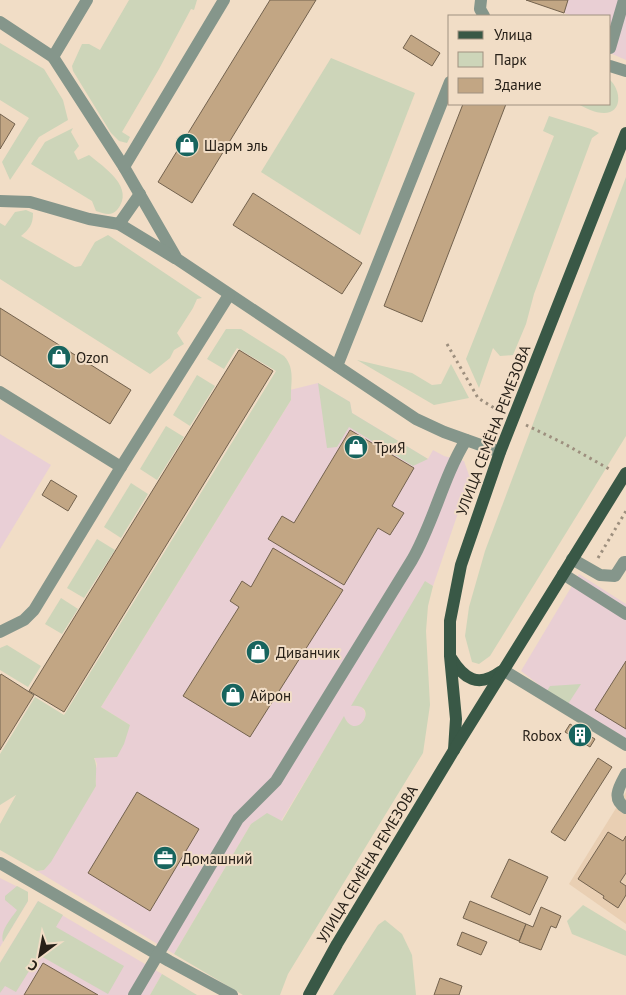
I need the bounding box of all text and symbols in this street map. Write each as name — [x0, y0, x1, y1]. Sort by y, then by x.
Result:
legend — [448, 15, 611, 105]
text: Улица — [494, 25, 532, 44]
text: Парк — [494, 50, 527, 69]
text: Здание — [494, 75, 542, 94]
shop icon: Шарм эль — [174, 132, 200, 158]
place label: Шарм эль — [204, 136, 268, 155]
street label: УЛИЦА СЕМЁНА РЕМЕЗОВА — [452, 342, 534, 518]
shop icon: Ozon — [46, 344, 72, 370]
place label: Ozon — [76, 348, 109, 367]
shop icon: ТриЯ — [343, 434, 369, 460]
place label: ТриЯ — [374, 438, 406, 457]
shop icon: Диванчик — [245, 639, 271, 665]
place label: Диванчик — [276, 643, 341, 662]
shop icon: Айрон — [220, 682, 246, 708]
place label: Айрон — [250, 686, 291, 705]
building icon: Robox — [567, 722, 593, 748]
place label: Robox — [522, 726, 562, 745]
street label: УЛИЦА СЕМЁНА РЕМЕЗОВА — [312, 781, 422, 946]
office icon: Домашний — [152, 845, 178, 871]
place label: Домашний — [182, 849, 252, 868]
north arrow — [15, 930, 65, 980]
text: С — [25, 956, 41, 976]

